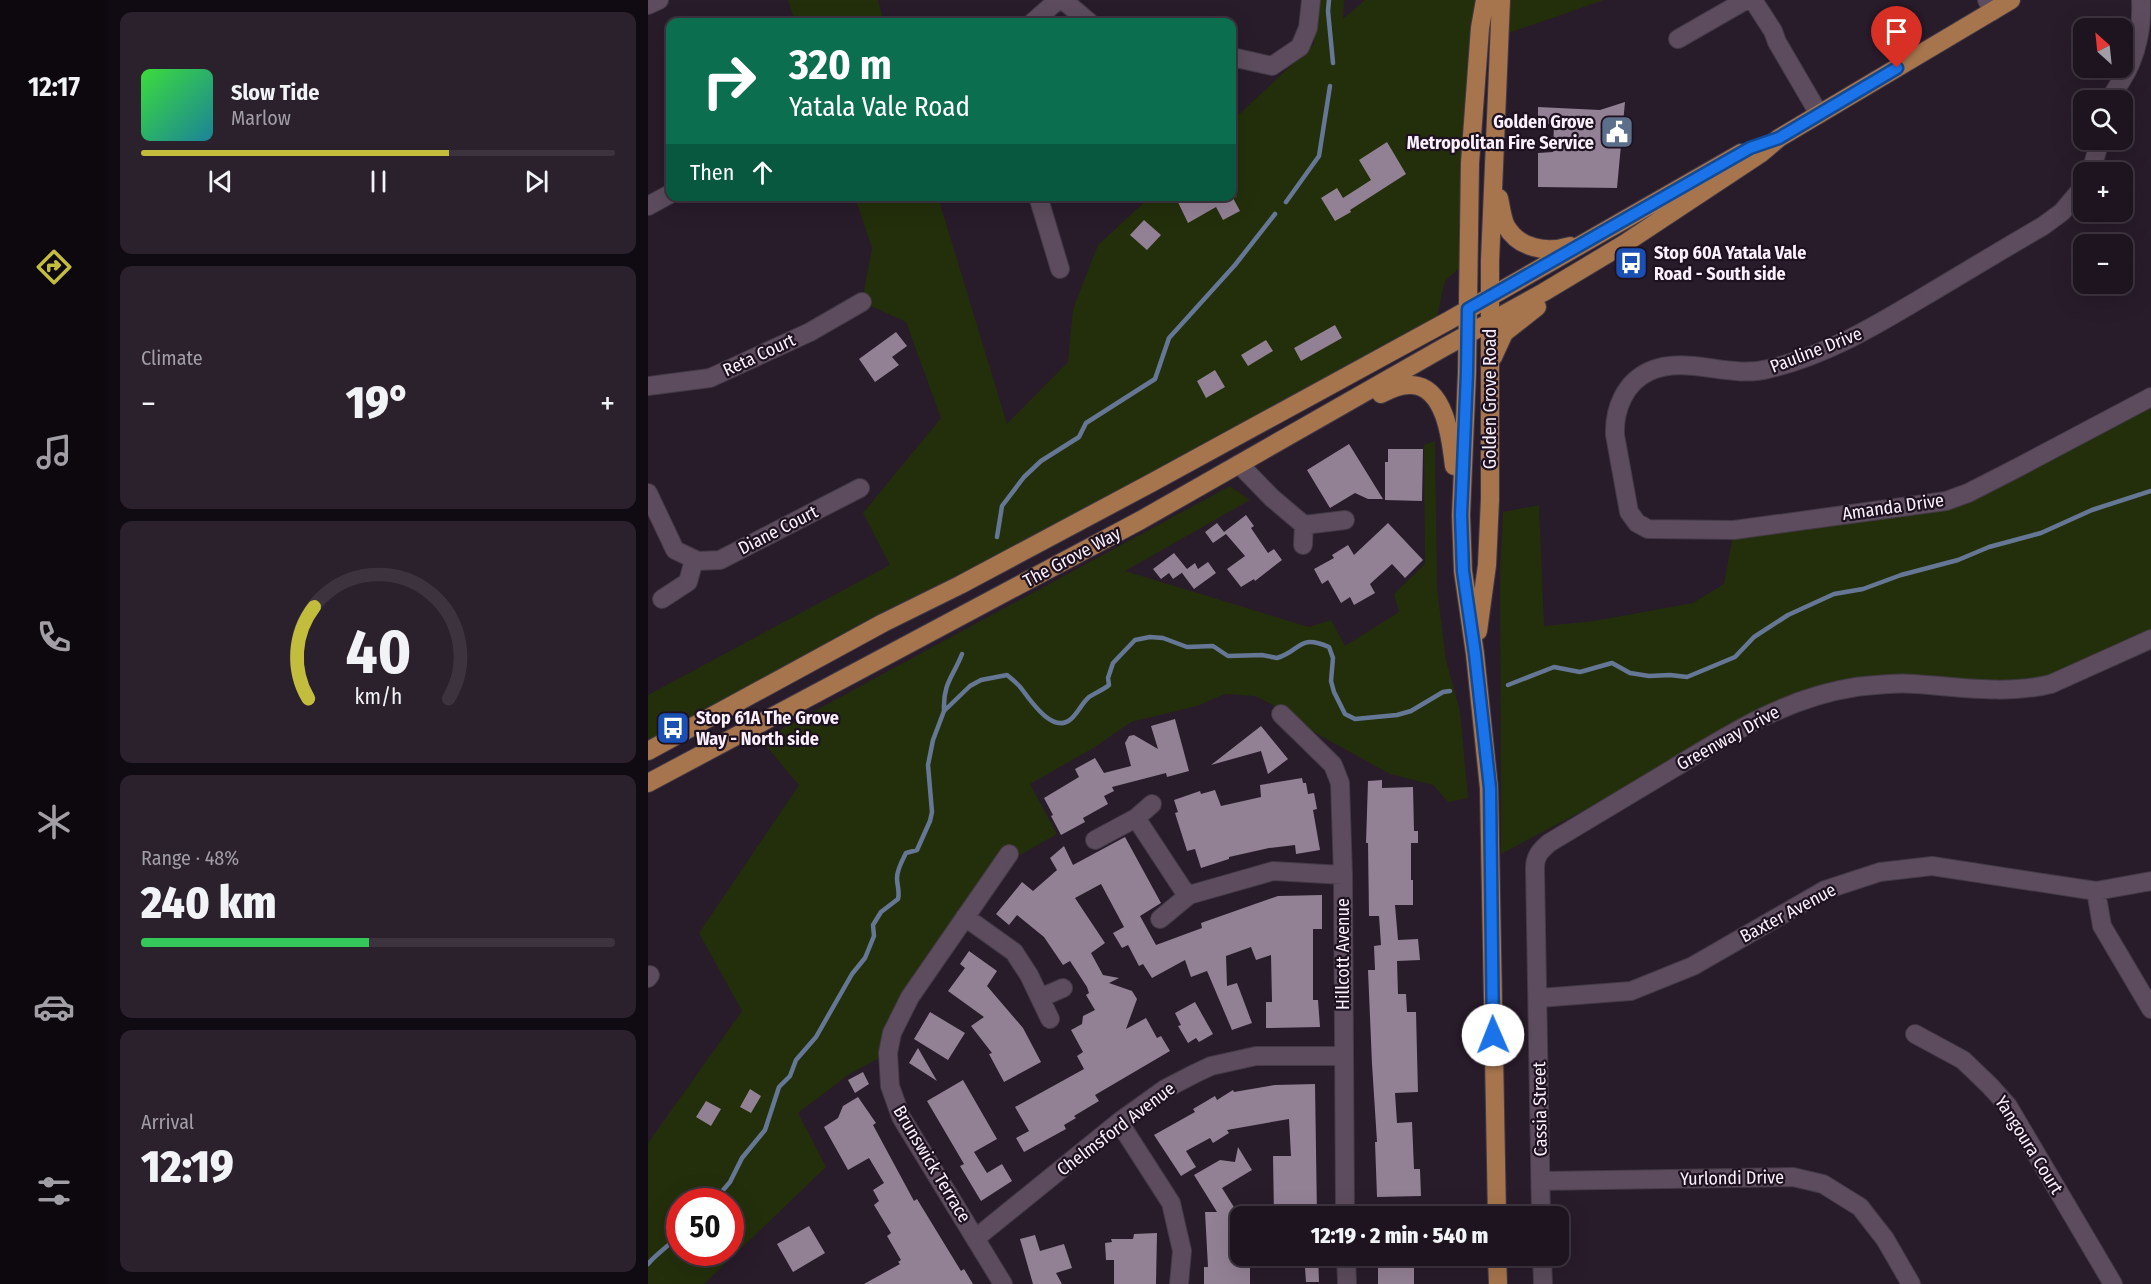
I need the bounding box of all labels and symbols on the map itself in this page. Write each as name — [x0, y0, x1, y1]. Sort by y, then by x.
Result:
pin — [1871, 6, 1922, 68]
north arrow — [2073, 18, 2133, 78]
place label: Golden Grove Metropolitan Fire Service — [1407, 111, 1594, 154]
public building icon: Golden Grove Metropolitan Fire Service — [1599, 114, 1635, 150]
place label: Stop 60A Yatala Vale Road - South side — [1654, 242, 1806, 285]
bus stop icon: Stop 60A Yatala Vale Road - South side — [1613, 245, 1649, 281]
street label: Pauline Drive — [1767, 322, 1865, 378]
street label: Reta Court — [719, 329, 799, 381]
street label: Golden Grove Road — [1479, 329, 1501, 469]
street label: Amanda Drive — [1841, 489, 1945, 525]
street label: Diane Court — [735, 501, 822, 559]
street label: The Grove Way — [1020, 522, 1124, 592]
street label: Greenway Drive — [1673, 701, 1783, 775]
place label: Stop 61A The Grove Way - North side — [696, 707, 839, 750]
bus stop icon: Stop 61A The Grove Way - North side — [655, 710, 691, 746]
street label: Baxter Avenue — [1736, 878, 1840, 948]
street label: Hillcott Avenue — [1332, 898, 1354, 1010]
position arrow — [1461, 1003, 1525, 1067]
street label: Cassia Street — [1528, 1061, 1552, 1157]
street label: Chelmsford Avenue — [1053, 1077, 1179, 1181]
street label: Yangoura Court — [1990, 1092, 2068, 1198]
street label: Brunswick Terrace — [888, 1102, 976, 1227]
street label: Yurlondi Drive — [1680, 1166, 1784, 1190]
speed limit sign: 50 — [666, 1188, 744, 1266]

